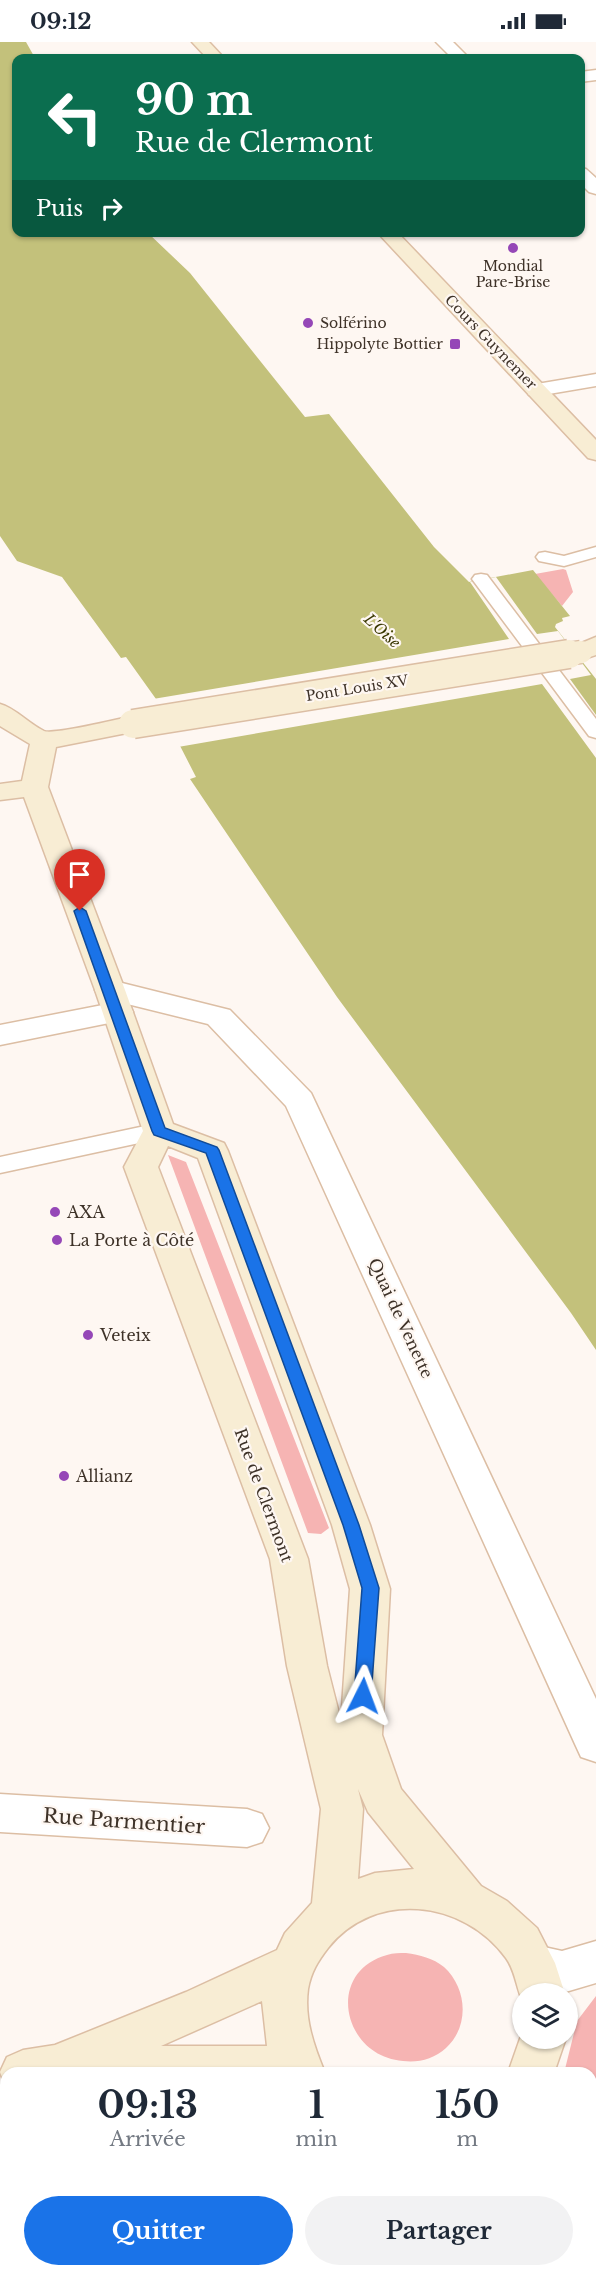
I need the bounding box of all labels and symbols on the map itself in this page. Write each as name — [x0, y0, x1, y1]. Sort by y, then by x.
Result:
marker: Mondial Pare-Brise — [506, 241, 520, 255]
place label: Mondial Pare-Brise — [476, 257, 550, 291]
street label: Cours Guynemer — [441, 291, 541, 393]
place label: Solférino — [320, 314, 387, 332]
marker: Solférino — [301, 316, 315, 330]
place label: Hippolyte Bottier — [316, 335, 443, 353]
marker: Hippolyte Bottier — [448, 337, 462, 351]
water label: L'Oise — [359, 609, 405, 652]
street label: Pont Louis XV — [305, 671, 410, 705]
pin — [54, 849, 105, 911]
place label: AXA — [66, 1202, 105, 1222]
marker: AXA — [48, 1205, 62, 1219]
place label: La Porte à Côté — [69, 1230, 194, 1250]
marker: La Porte à Côté — [50, 1233, 64, 1247]
street label: Quai de Venette — [364, 1255, 438, 1381]
place label: Veteix — [99, 1325, 151, 1345]
marker: Veteix — [81, 1328, 95, 1342]
street label: Rue de Clermont — [230, 1425, 298, 1565]
place label: Allianz — [75, 1466, 133, 1486]
marker: Allianz — [57, 1469, 71, 1483]
position arrow — [331, 1664, 395, 1728]
street label: Rue Parmentier — [42, 1803, 206, 1839]

